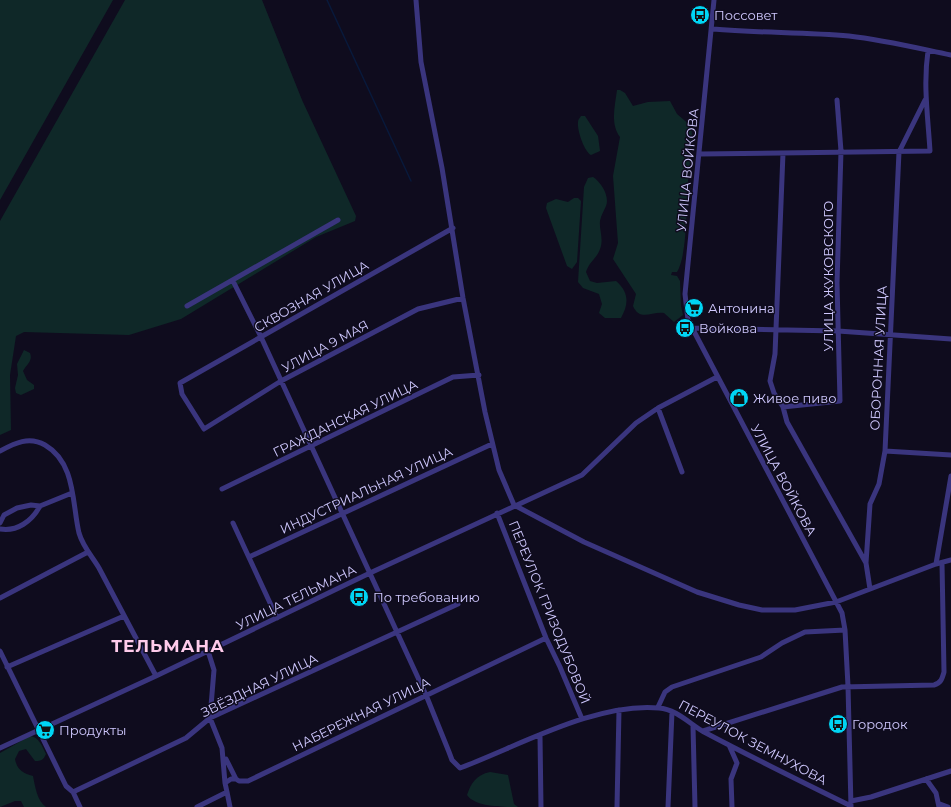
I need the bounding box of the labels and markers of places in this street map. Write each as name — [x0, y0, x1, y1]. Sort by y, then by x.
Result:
bus stop icon: Поссовет — [689, 4, 711, 26]
place label: Поссовет — [714, 7, 778, 23]
supermarket icon: Антонина — [683, 297, 705, 319]
place label: Антонина — [708, 300, 775, 316]
bus stop icon: Войкова — [674, 317, 696, 339]
place label: Войкова — [699, 320, 757, 336]
shop icon: Живое пиво — [728, 387, 750, 409]
place label: Живое пиво — [753, 390, 836, 406]
bus stop icon: По требованию — [348, 586, 370, 608]
place label: По требованию — [373, 589, 480, 605]
bus stop icon: Городок — [827, 713, 849, 735]
place label: Городок — [852, 716, 908, 732]
supermarket icon: Продукты — [34, 719, 56, 741]
place label: Продукты — [59, 722, 126, 738]

